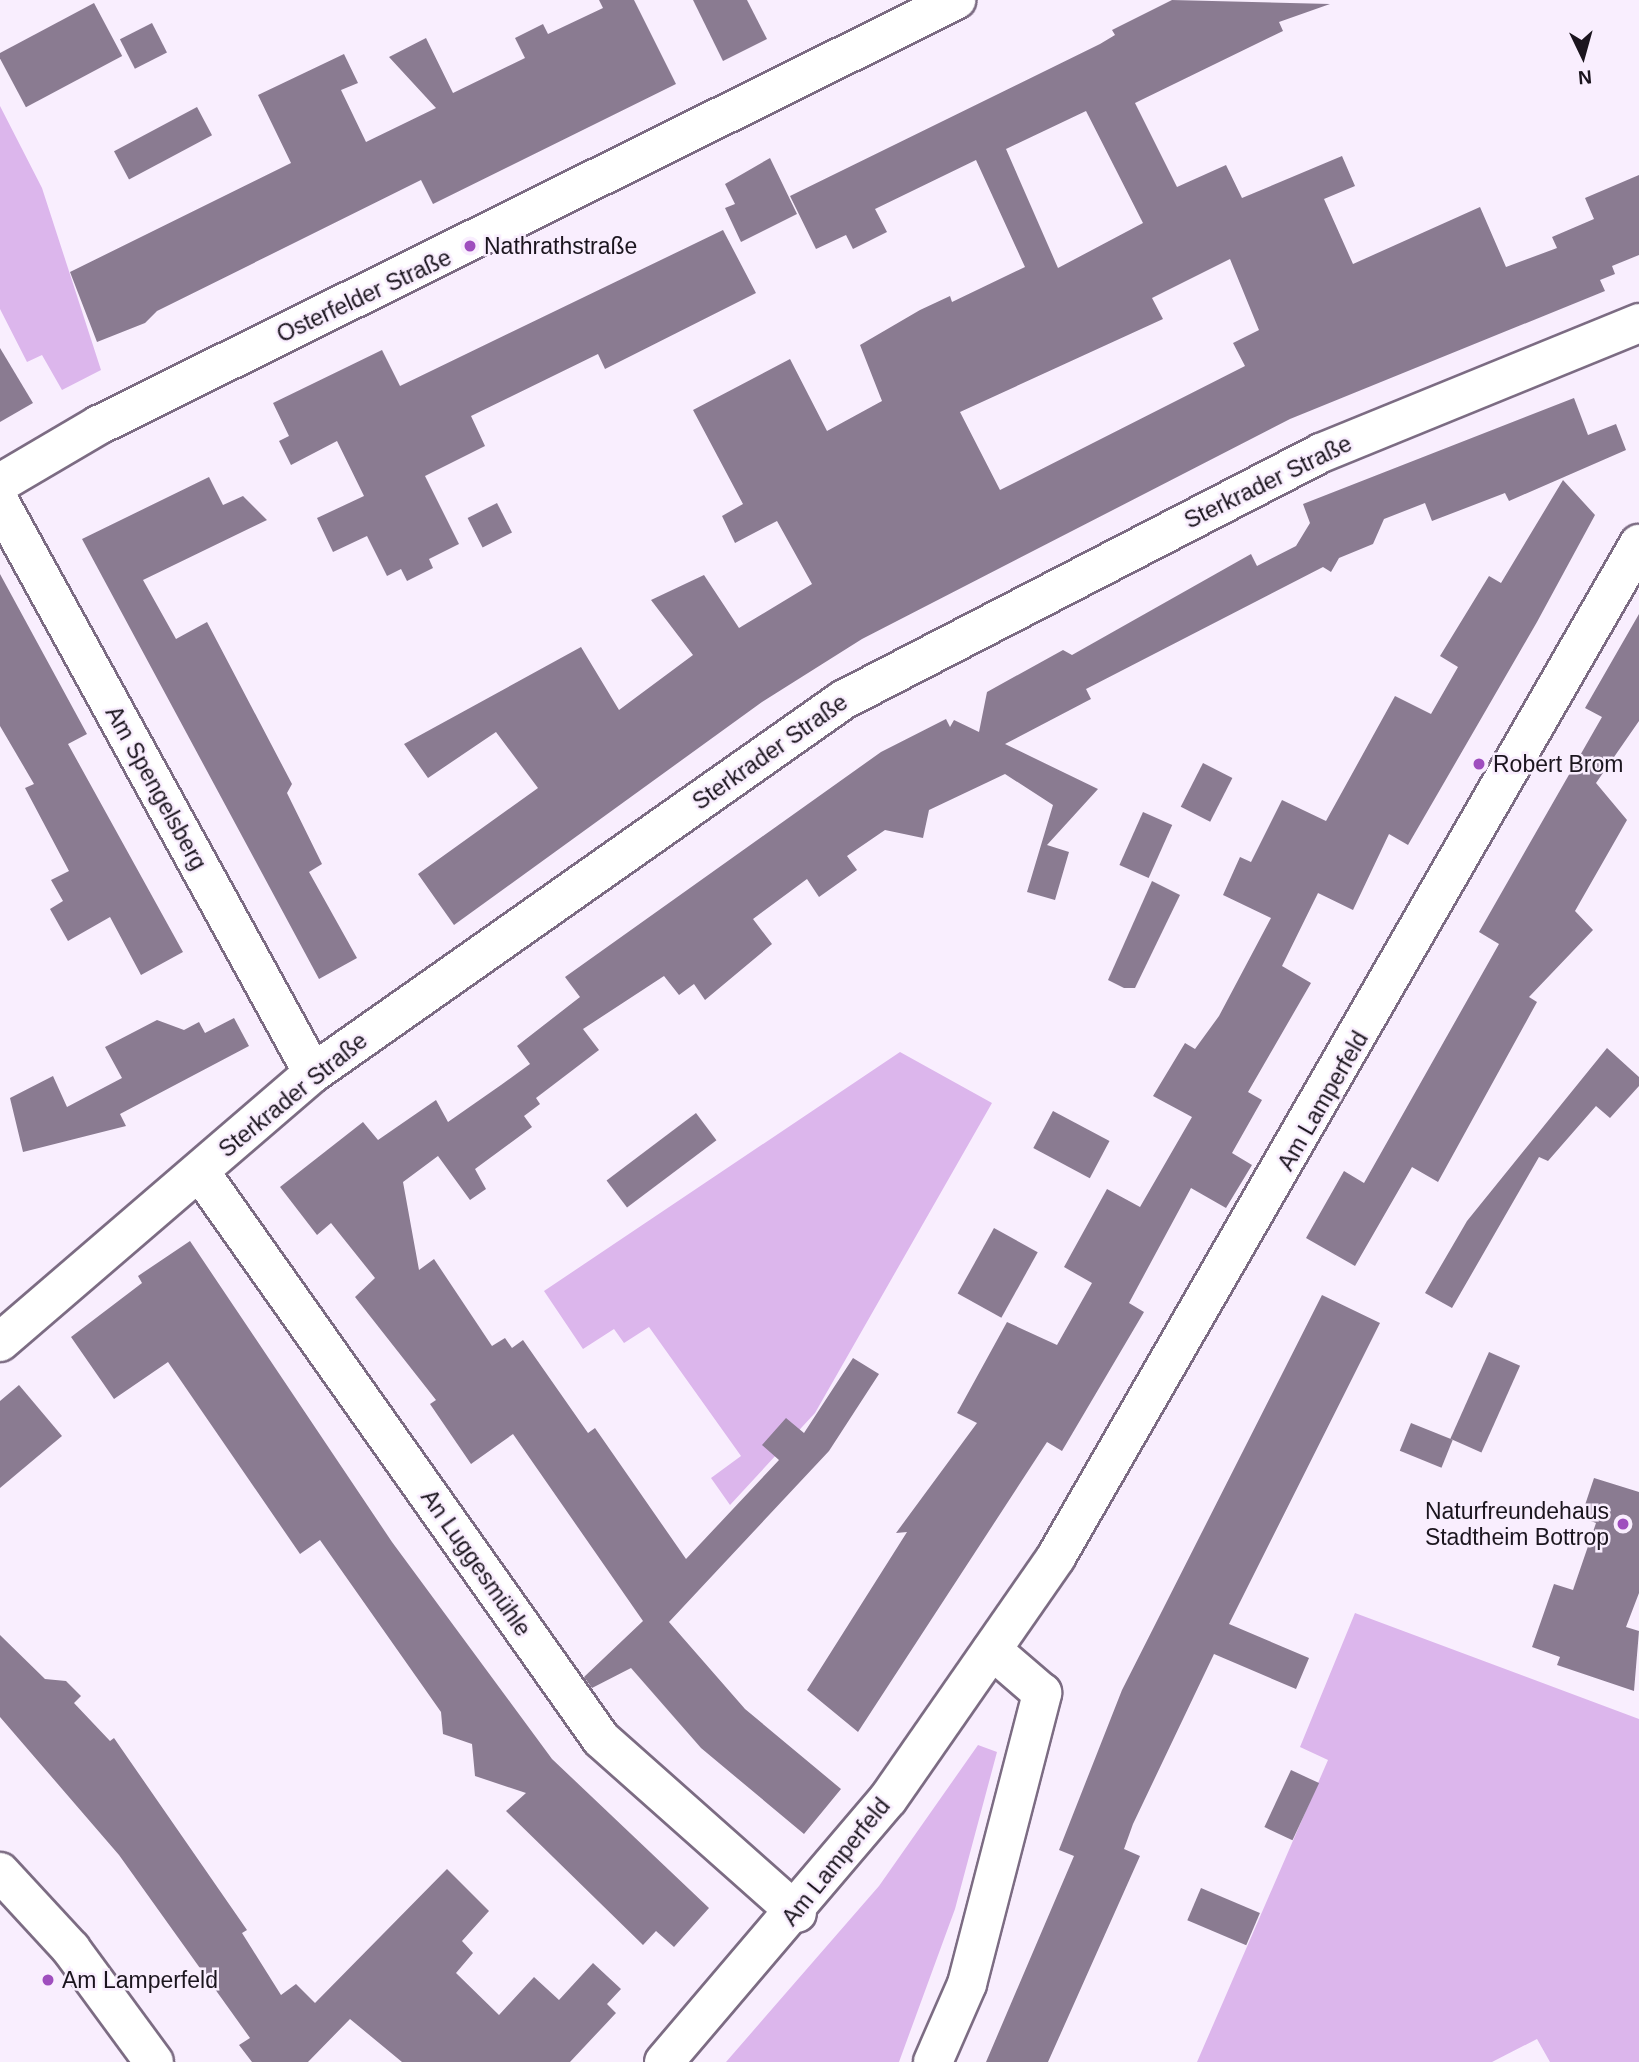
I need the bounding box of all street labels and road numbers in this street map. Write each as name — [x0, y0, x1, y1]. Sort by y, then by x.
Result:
street label: Osterfelder Straße — [272, 244, 456, 348]
street label: Sterkrader Straße — [1180, 430, 1356, 534]
street label: Sterkrader Straße — [687, 688, 853, 816]
street label: Am Spengelsberg — [100, 701, 212, 875]
street label: Sterkrader Straße — [213, 1027, 373, 1163]
street label: Am Lamperfeld — [1272, 1027, 1374, 1175]
street label: An Luggesmühle — [415, 1484, 537, 1642]
street label: Am Lamperfeld — [776, 1793, 896, 1931]

